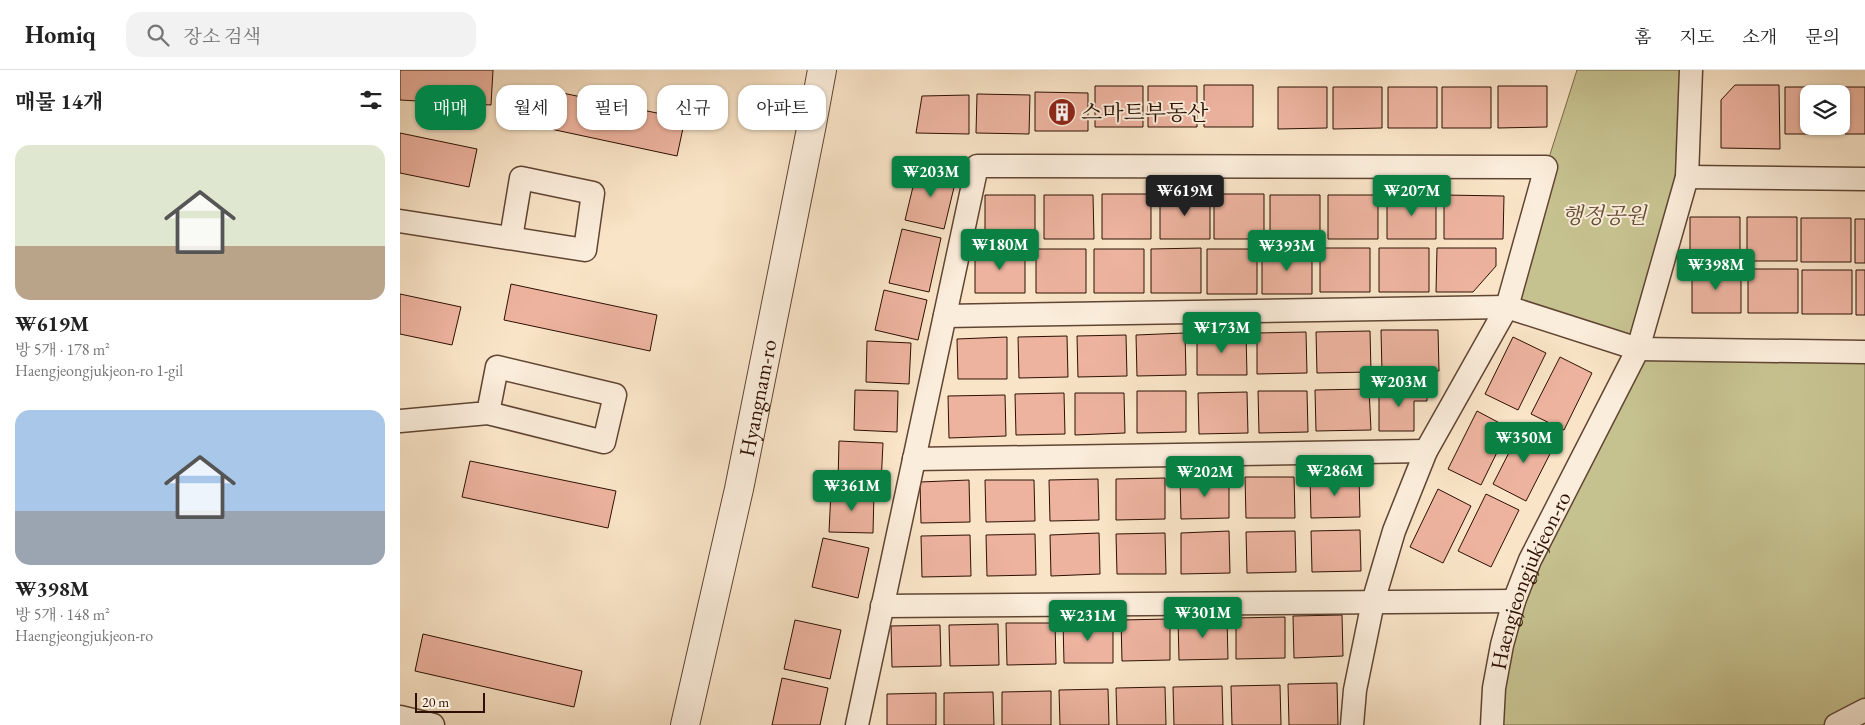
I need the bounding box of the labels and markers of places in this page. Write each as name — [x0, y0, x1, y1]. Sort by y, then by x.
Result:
building icon: 스마트부동산 — [1047, 97, 1077, 127]
place label: 스마트부동산 — [1081, 98, 1209, 127]
pin: ₩203M — [896, 156, 966, 198]
pin: ₩619M — [1150, 174, 1220, 217]
pin: ₩207M — [1377, 174, 1447, 217]
pin: ₩180M — [965, 228, 1035, 271]
pin: ₩393M — [1252, 230, 1322, 272]
pin: ₩398M — [1681, 248, 1751, 291]
pin: ₩173M — [1187, 312, 1257, 354]
pin: ₩203M — [1364, 366, 1434, 408]
pin: ₩350M — [1489, 422, 1559, 464]
pin: ₩286M — [1300, 454, 1370, 497]
pin: ₩202M — [1170, 456, 1240, 498]
pin: ₩361M — [817, 470, 887, 512]
pin: ₩301M — [1168, 596, 1238, 639]
pin: ₩231M — [1053, 600, 1123, 642]

